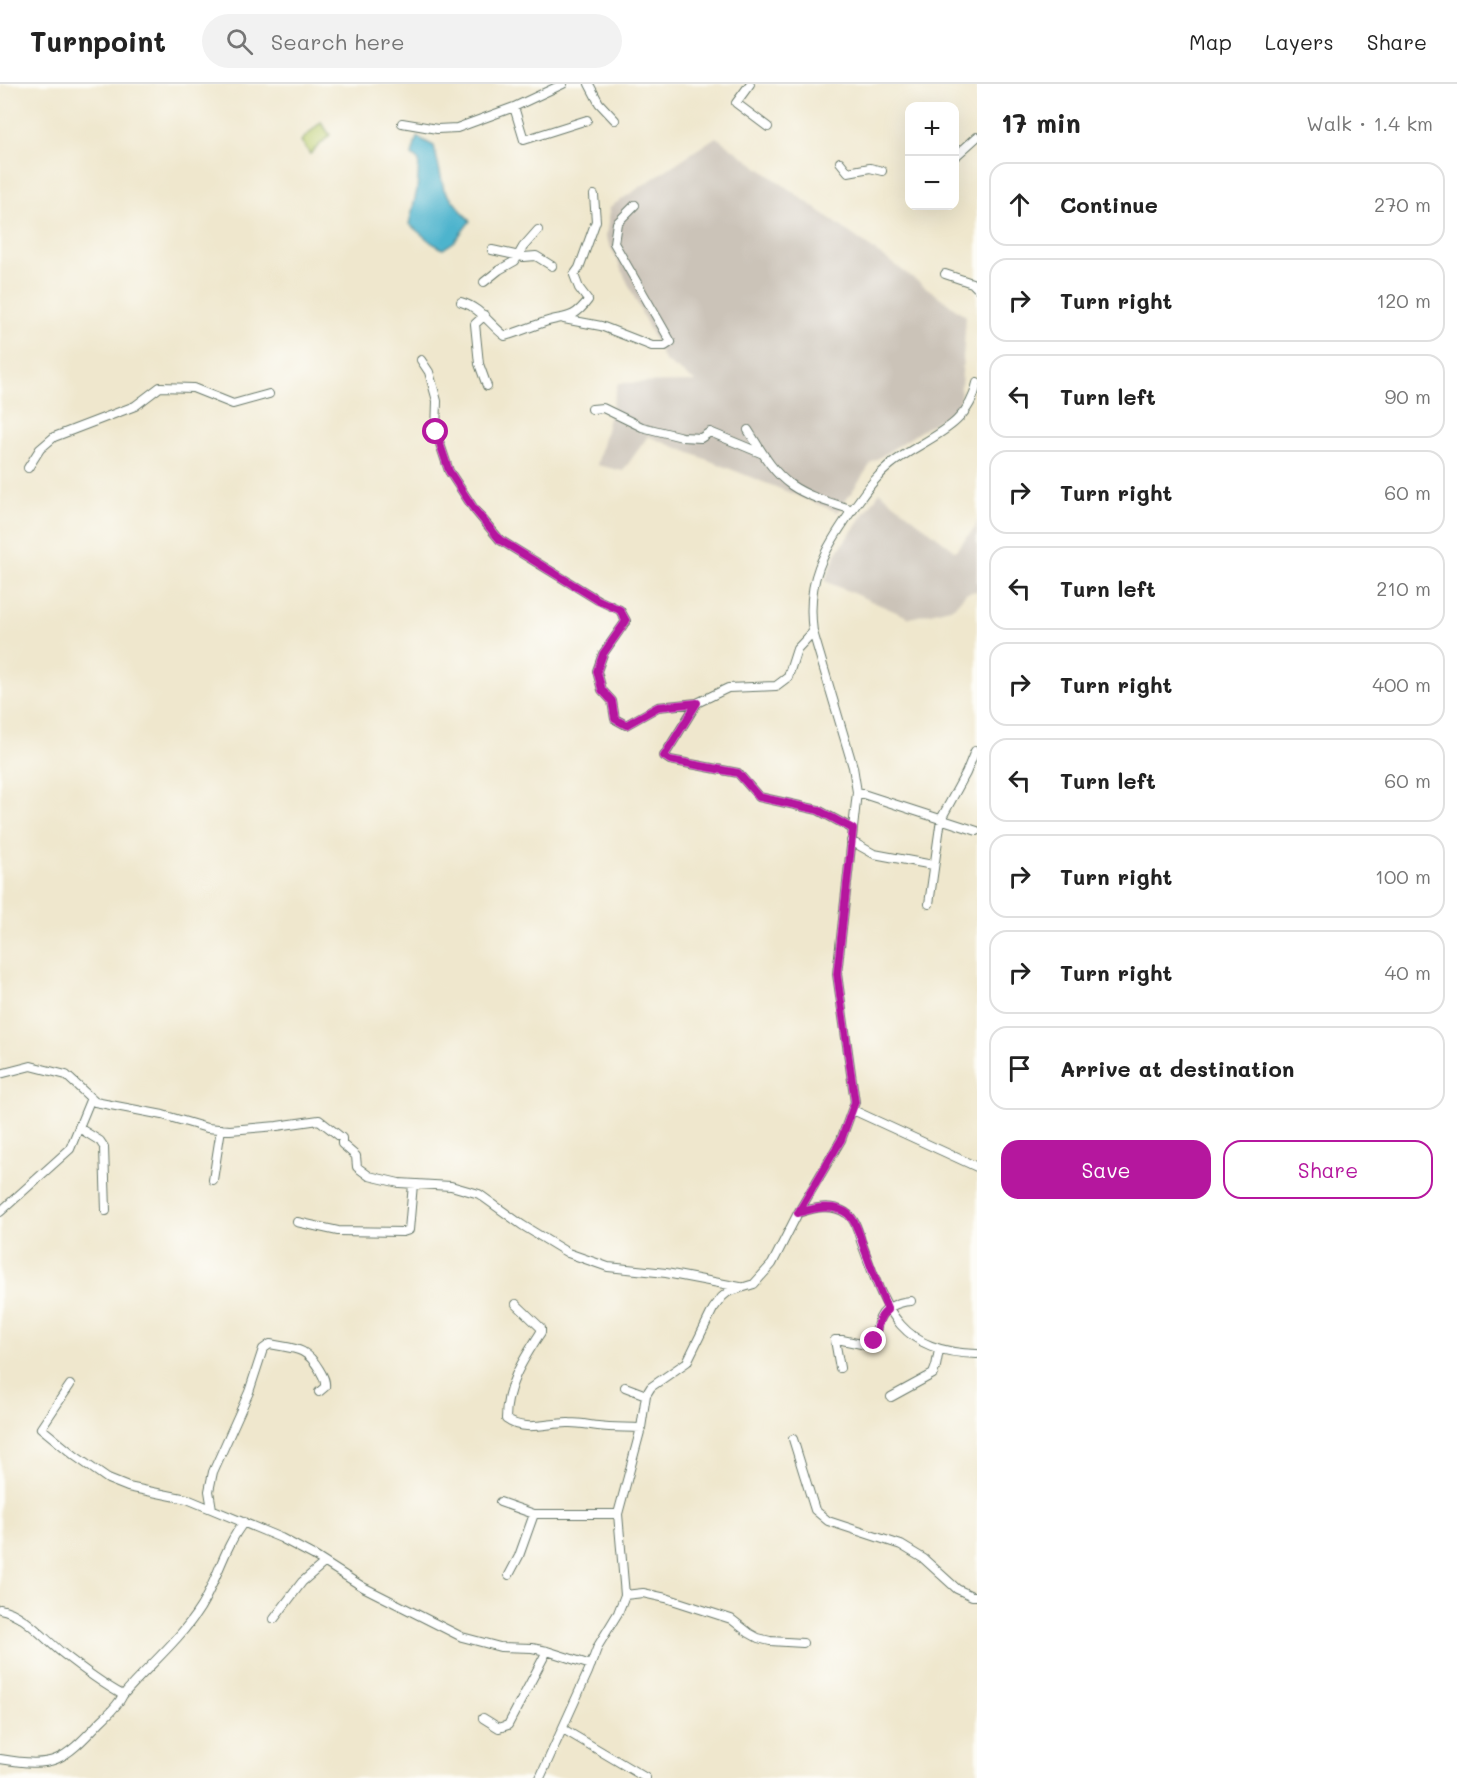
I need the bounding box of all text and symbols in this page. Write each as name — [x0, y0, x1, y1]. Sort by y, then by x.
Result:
search box — [202, 14, 622, 68]
text: Turnpoint — [30, 23, 166, 59]
icon: search — [223, 25, 256, 58]
text: Search here — [271, 27, 405, 56]
text: Map — [1189, 28, 1232, 55]
text: Layers — [1265, 28, 1334, 55]
text: Share — [1367, 28, 1427, 55]
map controls — [905, 102, 959, 210]
button: + — [905, 102, 959, 156]
text: 17 min — [1001, 106, 1081, 140]
text: Walk · 1.4 km — [1306, 110, 1433, 136]
button: − — [905, 156, 959, 210]
icon: ahead — [1003, 188, 1036, 221]
text: Continue — [1060, 190, 1158, 219]
text: 270 m — [1374, 191, 1431, 217]
icon: right — [1003, 284, 1036, 317]
text: Turn right — [1060, 286, 1172, 315]
text: 120 m — [1376, 287, 1431, 313]
icon: left — [1003, 380, 1036, 413]
text: Turn left — [1060, 382, 1156, 411]
text: 90 m — [1385, 383, 1431, 409]
route start — [422, 418, 448, 444]
icon: right — [1003, 476, 1036, 509]
text: Turn right — [1060, 478, 1172, 507]
text: 60 m — [1384, 479, 1431, 505]
icon: left — [1003, 572, 1036, 605]
text: Turn left — [1060, 574, 1156, 603]
text: 210 m — [1376, 575, 1431, 601]
icon: right — [1003, 668, 1036, 701]
text: Turn right — [1060, 670, 1172, 699]
text: 400 m — [1372, 671, 1431, 697]
icon: left — [1003, 764, 1036, 797]
text: Turn left — [1060, 766, 1156, 795]
text: 60 m — [1384, 767, 1431, 793]
icon: right — [1003, 860, 1036, 893]
text: Turn right — [1060, 862, 1172, 891]
text: 100 m — [1375, 863, 1431, 889]
icon: right — [1003, 956, 1036, 989]
text: Turn right — [1060, 958, 1172, 987]
text: 40 m — [1385, 959, 1431, 985]
icon: arrive — [1003, 1052, 1036, 1085]
text: Arrive at destination — [1060, 1054, 1295, 1083]
button: Save — [1001, 1140, 1211, 1199]
button: Share — [1223, 1140, 1433, 1199]
route end — [860, 1327, 886, 1353]

